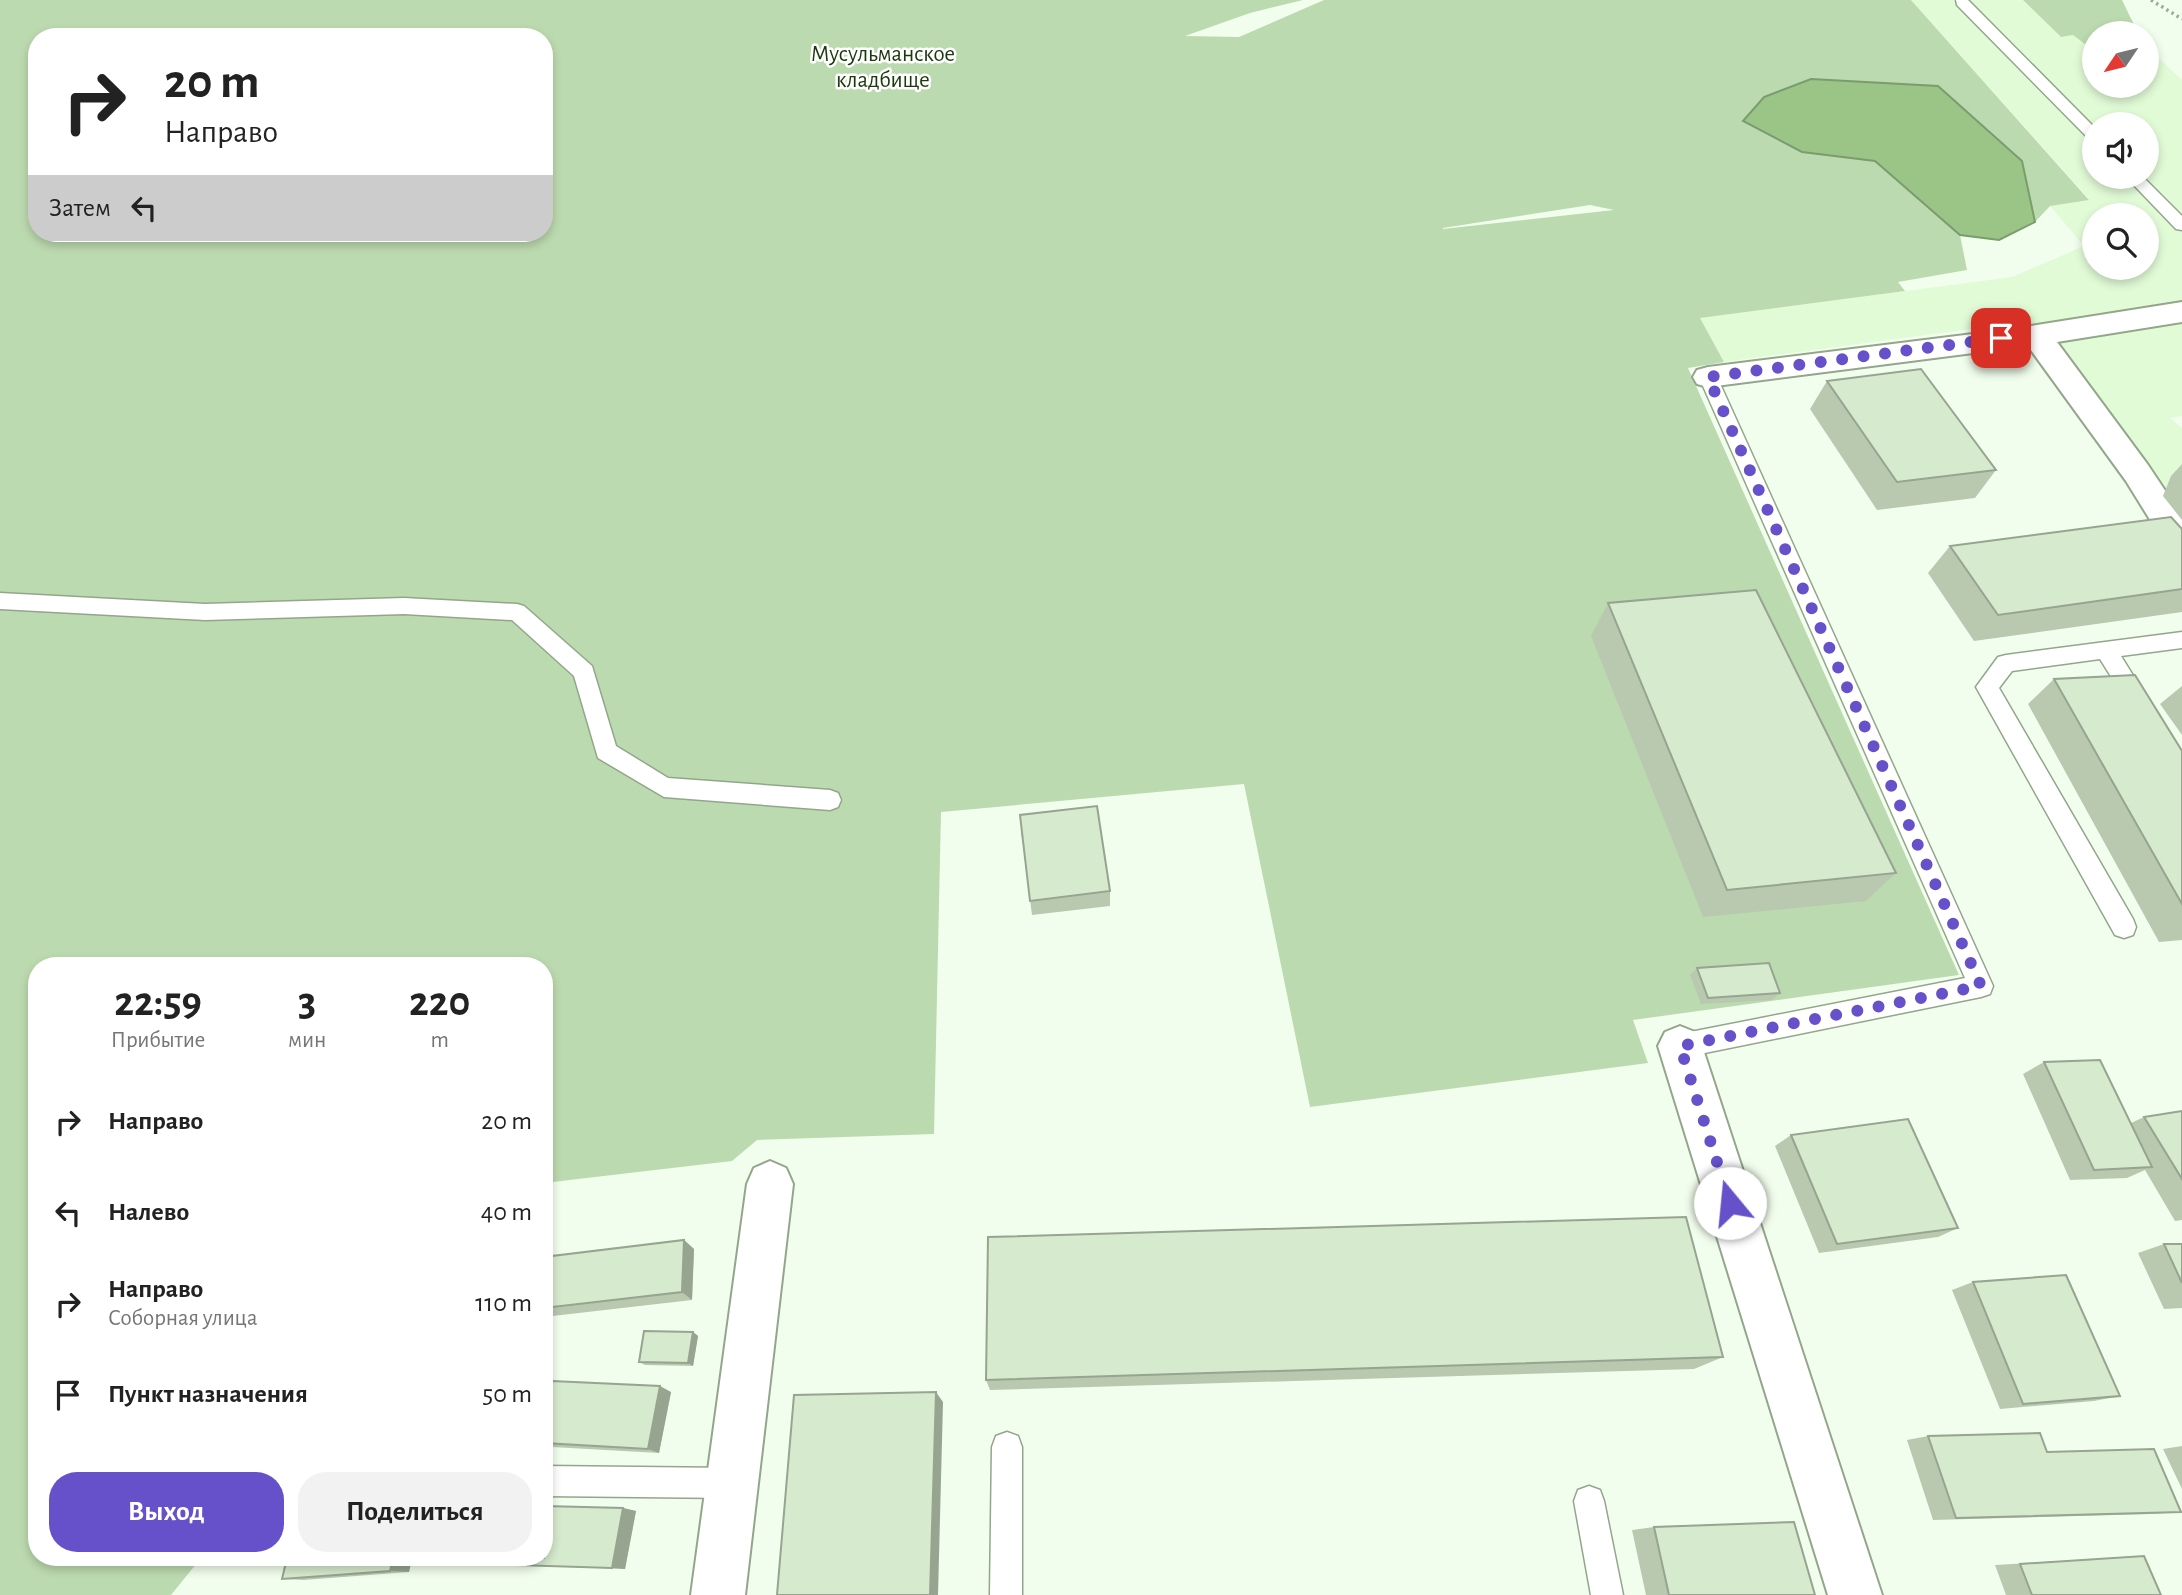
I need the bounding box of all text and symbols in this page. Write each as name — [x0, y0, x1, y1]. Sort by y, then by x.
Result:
north arrow — [2082, 21, 2160, 98]
map controls — [2082, 21, 2159, 280]
park label: Мусульманское кладбище — [811, 43, 955, 92]
icon: right — [49, 56, 140, 147]
text: 20 m — [164, 58, 260, 107]
button: sound — [2082, 112, 2159, 189]
text: Направо — [164, 116, 278, 148]
icon: left — [125, 189, 163, 227]
text: Затем — [49, 195, 111, 221]
button: search — [2082, 203, 2159, 280]
pin — [1971, 308, 2031, 368]
icon: arrive — [1982, 319, 2020, 357]
text: 22:59 — [114, 981, 202, 1023]
text: 3 — [298, 981, 316, 1023]
text: 220 — [409, 981, 470, 1023]
text: Прибытие — [111, 1029, 205, 1052]
text: мин — [288, 1029, 326, 1052]
text: m — [430, 1029, 449, 1052]
icon: right — [49, 1103, 87, 1141]
text: Направо — [108, 1108, 203, 1134]
text: 20 m — [481, 1108, 532, 1134]
position arrow — [1693, 1166, 1767, 1240]
icon: left — [49, 1194, 87, 1232]
text: Налево — [108, 1199, 189, 1225]
text: 40 m — [481, 1199, 532, 1225]
text: Направо — [108, 1276, 203, 1302]
icon: right — [49, 1285, 87, 1323]
text: 110 m — [475, 1290, 532, 1316]
text: Соборная улица — [108, 1307, 258, 1330]
icon: arrive — [49, 1376, 87, 1414]
text: Пункт назначения — [108, 1381, 308, 1407]
text: 50 m — [482, 1381, 532, 1407]
button: Выход — [49, 1472, 284, 1552]
button: Поделиться — [298, 1472, 532, 1552]

